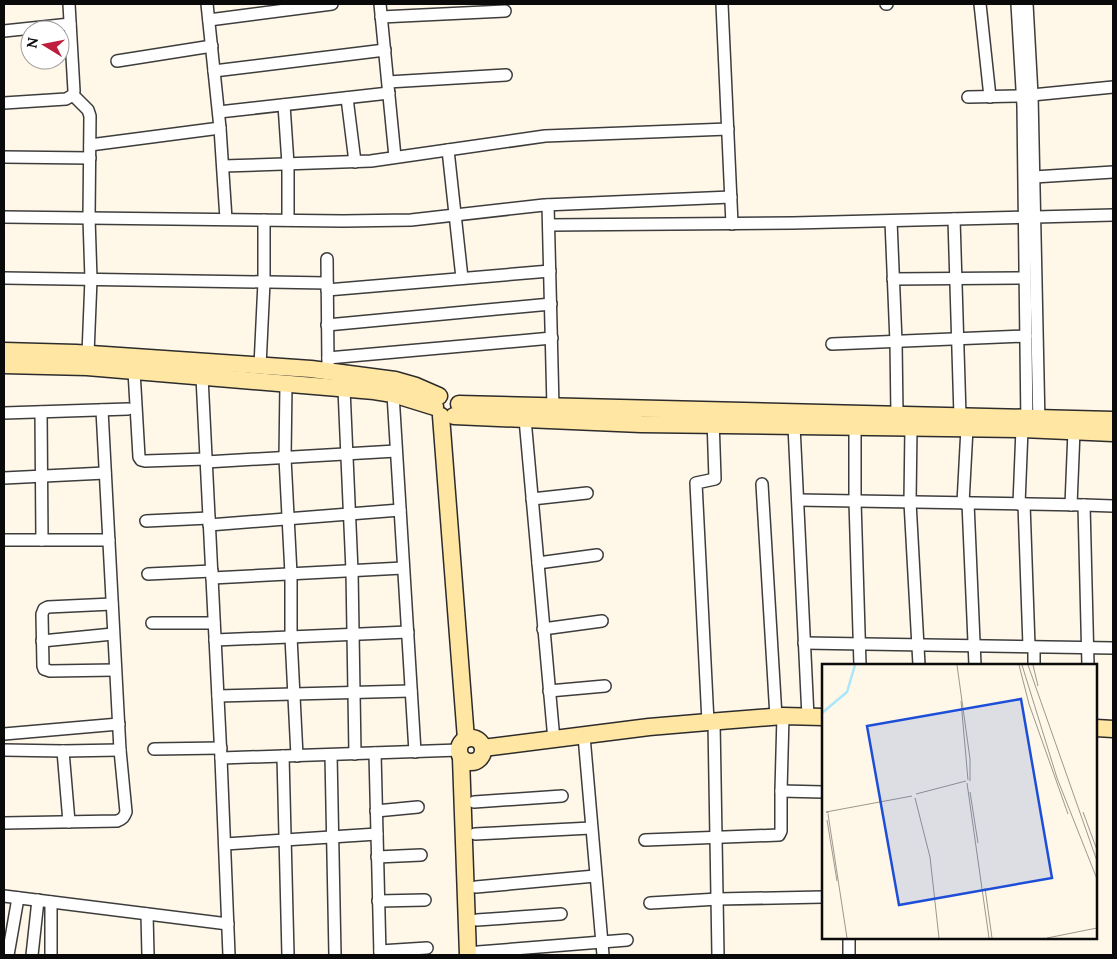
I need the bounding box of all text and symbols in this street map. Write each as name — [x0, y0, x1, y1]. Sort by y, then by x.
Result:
north arrow — [20, 20, 70, 70]
text: N — [22, 36, 42, 50]
inset map — [822, 664, 1097, 939]

